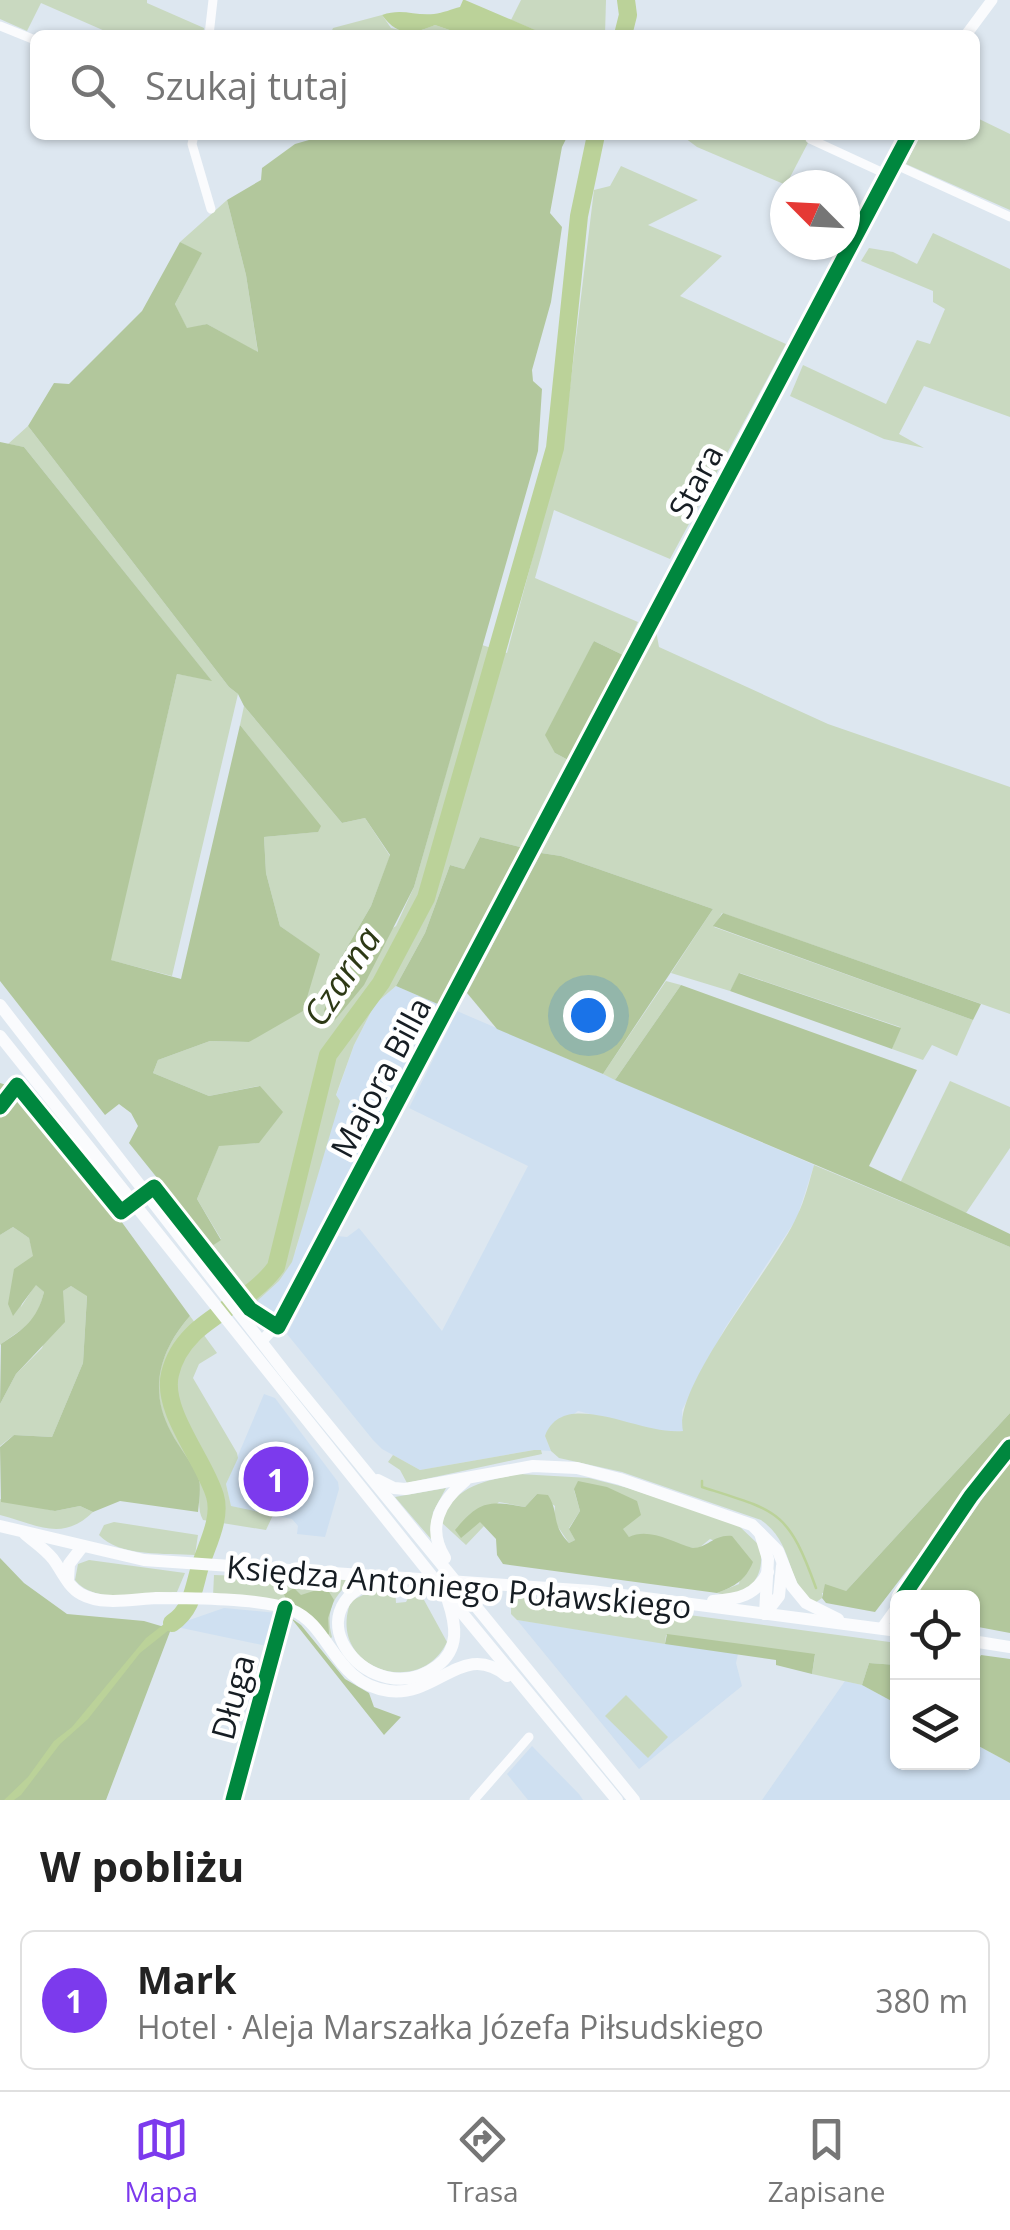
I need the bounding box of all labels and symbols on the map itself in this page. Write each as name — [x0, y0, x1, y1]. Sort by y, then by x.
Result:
north arrow — [770, 170, 860, 260]
street label: Stara — [658, 437, 732, 525]
water label: Czarna — [291, 917, 391, 1035]
street label: Majora Billa — [320, 989, 440, 1165]
your location — [563, 990, 614, 1041]
pin: 1 — [244, 1442, 308, 1516]
street label: Księdza Antoniego Poławskiego — [225, 1544, 693, 1628]
street label: Długa — [200, 1650, 264, 1744]

